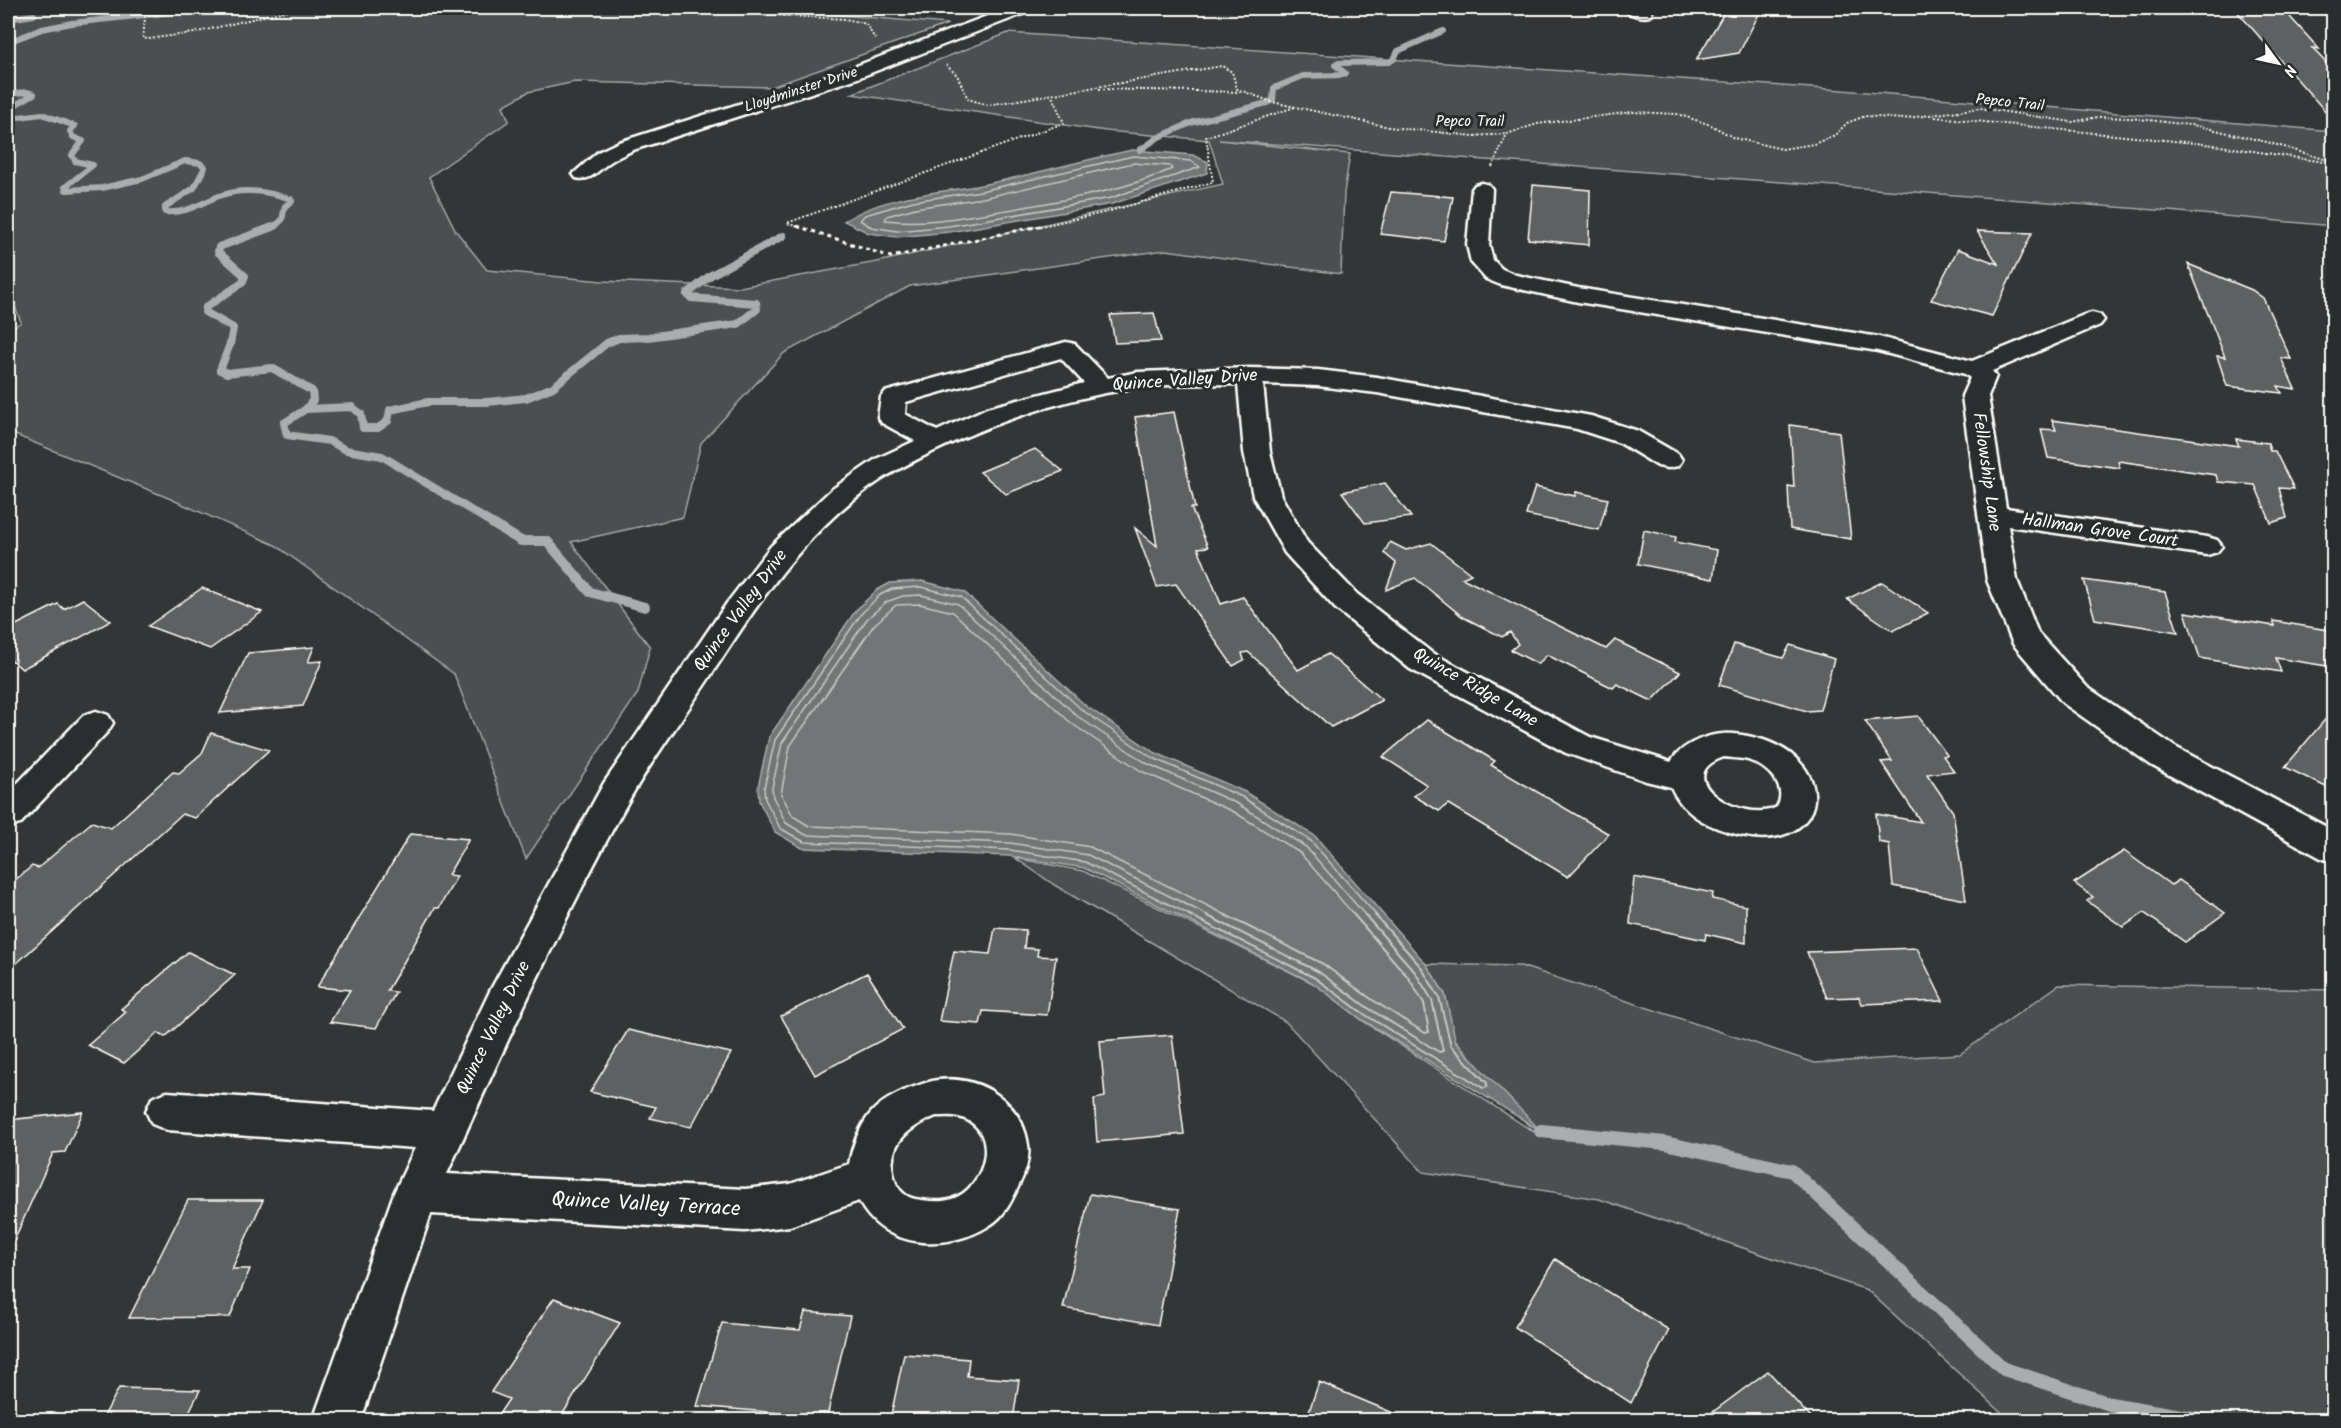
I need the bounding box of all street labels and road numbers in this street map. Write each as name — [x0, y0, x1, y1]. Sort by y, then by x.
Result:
street label: Lloydminster Drive — [741, 60, 861, 120]
street label: Pepco Trail — [1975, 87, 2046, 119]
street label: Pepco Trail — [1436, 110, 1505, 134]
street label: Quince Valley Drive — [1111, 361, 1259, 401]
street label: Fellowship Lane — [1963, 411, 2009, 533]
street label: Hallman Grove Court — [2020, 506, 2181, 556]
street label: Quince Valley Drive — [686, 544, 796, 678]
street label: Quince Ridge Lane — [1407, 640, 1543, 736]
street label: Quince Valley Drive — [449, 956, 539, 1100]
street label: Quince Valley Terrace — [551, 1184, 742, 1226]

